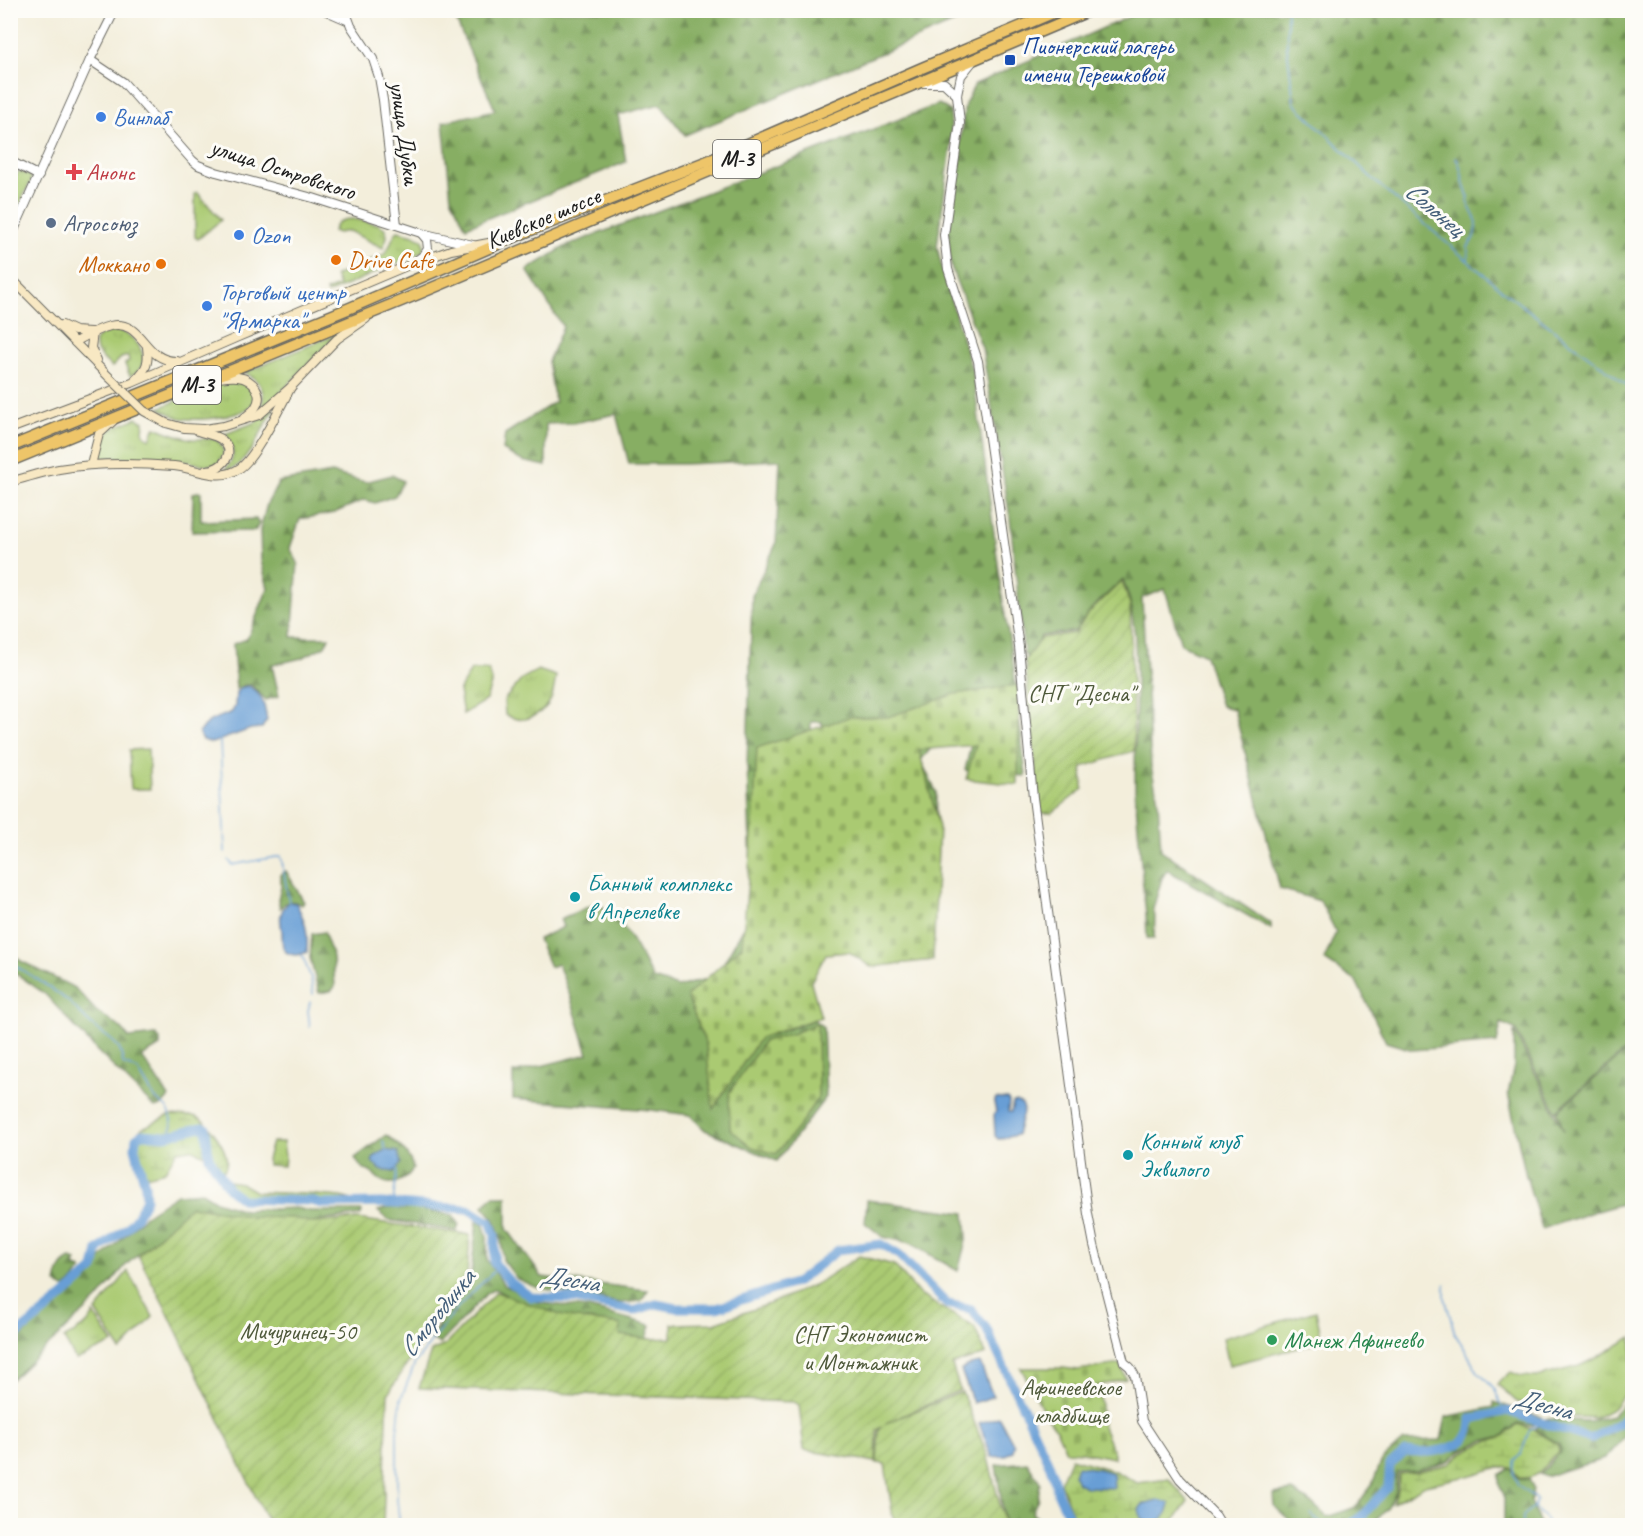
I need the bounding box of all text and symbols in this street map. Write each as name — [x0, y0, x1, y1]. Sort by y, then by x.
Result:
place label: Пионерский лагерь имени Терешковой — [1022, 31, 1175, 89]
marker: Пионерский лагерь имени Терешковой — [1003, 53, 1017, 67]
street label: улица Дубки — [383, 77, 427, 188]
place label: Винлаб — [113, 102, 173, 132]
marker: Винлаб — [94, 110, 108, 124]
street label: улица Островского — [205, 131, 361, 207]
road number: М-3 — [713, 140, 761, 178]
place label: Анонс — [86, 157, 136, 187]
marker: Анонс — [67, 165, 81, 179]
water label: Солонец — [1398, 174, 1473, 245]
street label: Киевское шоссе — [481, 180, 607, 256]
place label: Агросоюз — [63, 208, 139, 239]
marker: Агросоюз — [44, 216, 58, 230]
place label: Ozon — [251, 220, 291, 250]
marker: Ozon — [232, 228, 246, 242]
place label: Drive Cafe — [348, 245, 435, 275]
place label: Моккано — [78, 249, 151, 279]
marker: Drive Cafe — [329, 253, 343, 267]
marker: Моккано — [154, 257, 168, 271]
place label: Торговый центр "Ярмарка" — [219, 277, 347, 335]
marker: Торговый центр "Ярмарка" — [200, 299, 214, 313]
road number: М-3 — [173, 366, 221, 404]
park label: СНТ "Десна" — [1028, 678, 1139, 708]
place label: Банный комплекс в Апрелевке — [587, 868, 733, 926]
marker: Банный комплекс в Апрелевке — [568, 890, 582, 904]
place label: Конный клуб Эквилого — [1140, 1126, 1243, 1184]
marker: Конный клуб Эквилого — [1121, 1148, 1135, 1162]
water label: Десна — [538, 1258, 603, 1300]
water label: Смородинка — [392, 1260, 484, 1364]
park label: Мичуринец-50 — [240, 1316, 358, 1346]
park label: СНТ Экономист и Монтажник — [793, 1319, 928, 1377]
place label: Манеж Афинеево — [1284, 1325, 1424, 1355]
marker: Манеж Афинеево — [1265, 1333, 1279, 1347]
park label: Афинеевское кладбище — [1021, 1372, 1123, 1430]
water label: Десна — [1510, 1380, 1577, 1428]

